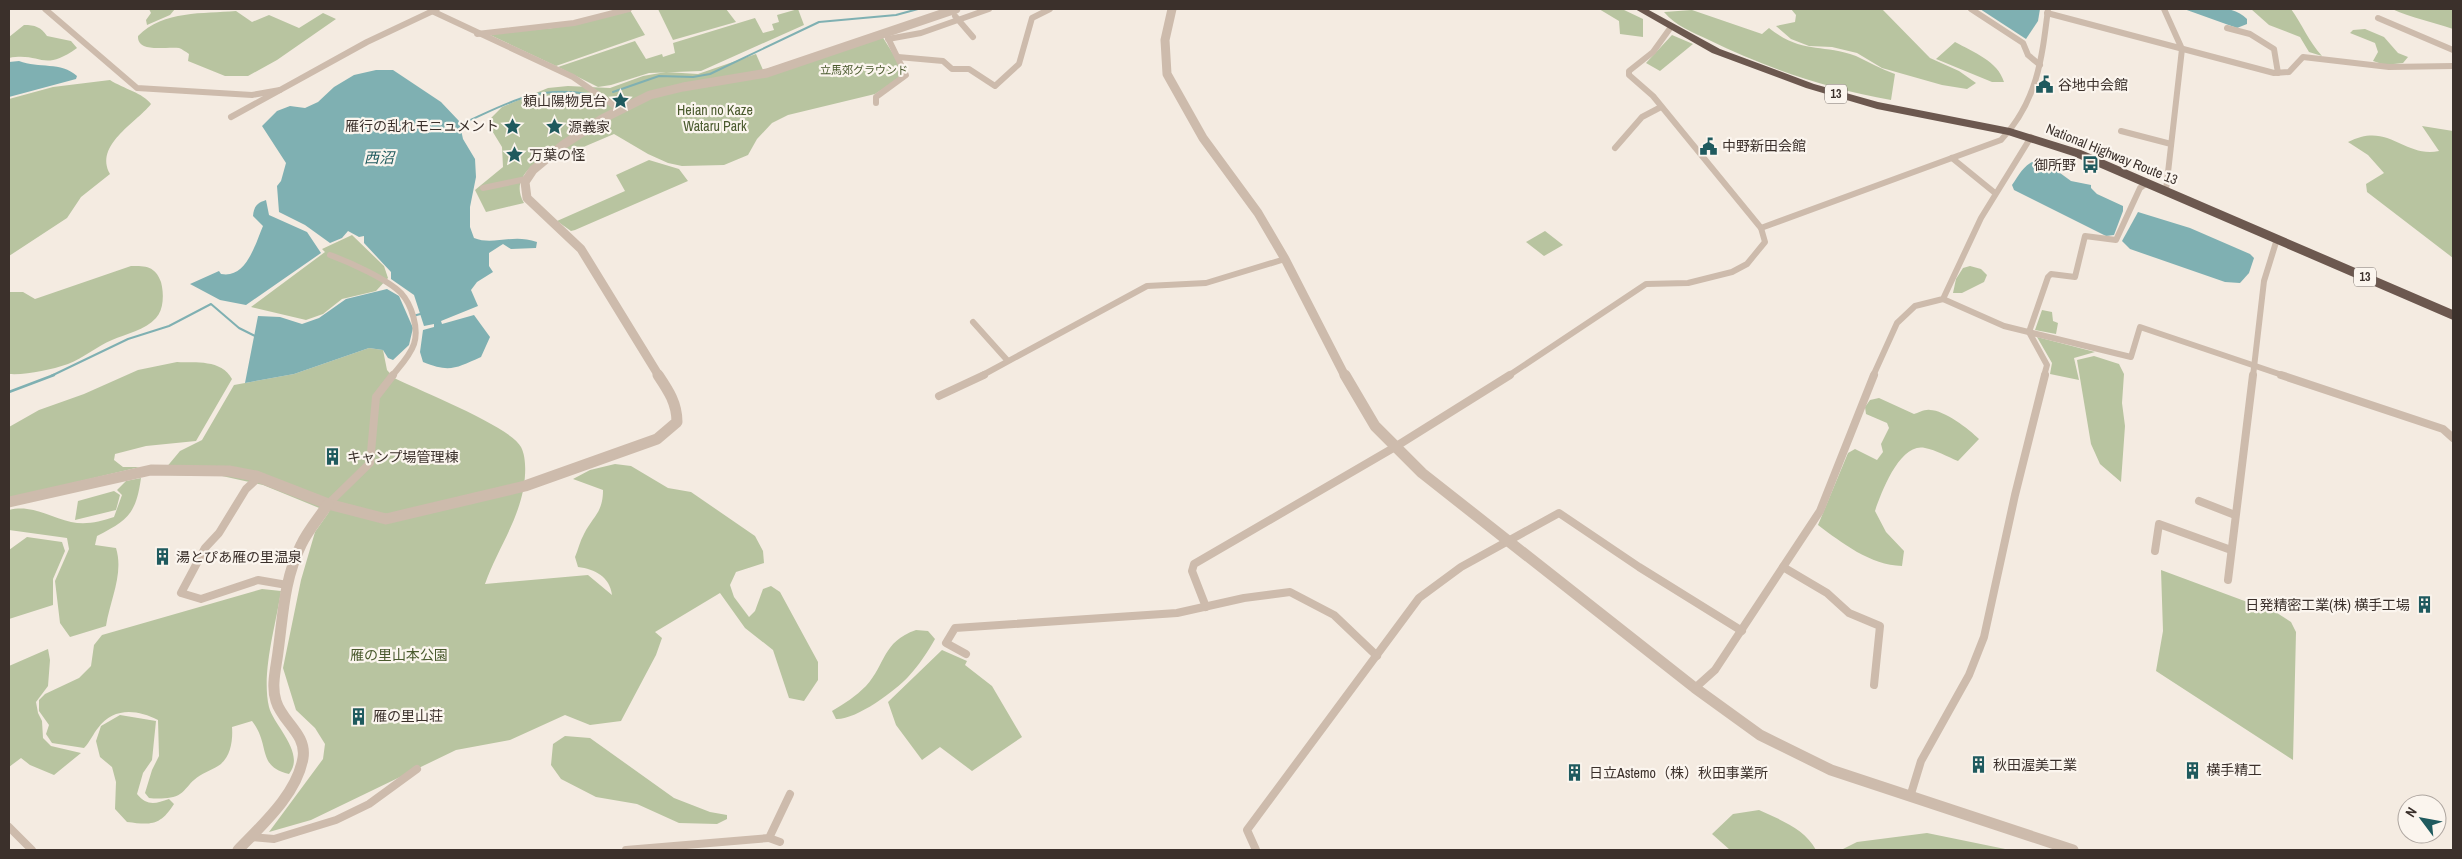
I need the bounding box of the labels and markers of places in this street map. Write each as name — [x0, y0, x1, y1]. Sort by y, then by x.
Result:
public building icon: 谷地中会館 — [2034, 75, 2054, 95]
place label: 谷地中会館 — [2058, 76, 2128, 94]
place icon: 頼山陽物見台 — [611, 91, 631, 111]
place label: 頼山陽物見台 — [523, 92, 607, 110]
place icon: 雁行の乱れモニュメント — [503, 116, 523, 136]
place label: 雁行の乱れモニュメント — [345, 117, 499, 135]
place icon: 源義家 — [544, 117, 564, 137]
place label: 源義家 — [568, 118, 610, 136]
public building icon: 中野新田会館 — [1698, 136, 1718, 156]
place label: 中野新田会館 — [1722, 137, 1806, 155]
place icon: 万葉の怪 — [505, 145, 525, 165]
place label: 万葉の怪 — [529, 146, 585, 164]
bus stop icon: 御所野 — [2080, 155, 2100, 175]
place label: 御所野 — [2034, 156, 2076, 174]
building icon: キャンプ場管理棟 — [323, 447, 343, 467]
place label: キャンプ場管理棟 — [347, 448, 459, 466]
building icon: 湯とぴあ雁の里温泉 — [152, 547, 172, 567]
place label: 湯とぴあ雁の里温泉 — [176, 548, 302, 566]
building icon: 日発精密工業(株) 横手工場 — [2414, 595, 2434, 615]
place label: 日発精密工業(株) 横手工場 — [2245, 596, 2410, 614]
building icon: 雁の里山荘 — [349, 706, 369, 726]
place label: 雁の里山荘 — [373, 707, 443, 725]
building icon: 秋田渥美工業 — [1969, 755, 1989, 775]
place label: 秋田渥美工業 — [1993, 756, 2077, 774]
building icon: 横手精工 — [2182, 760, 2202, 780]
place label: 横手精工 — [2206, 761, 2262, 779]
building icon: 日立Astemo（株）秋田事業所 — [1565, 763, 1585, 783]
place label: 日立Astemo（株）秋田事業所 — [1589, 764, 1768, 782]

